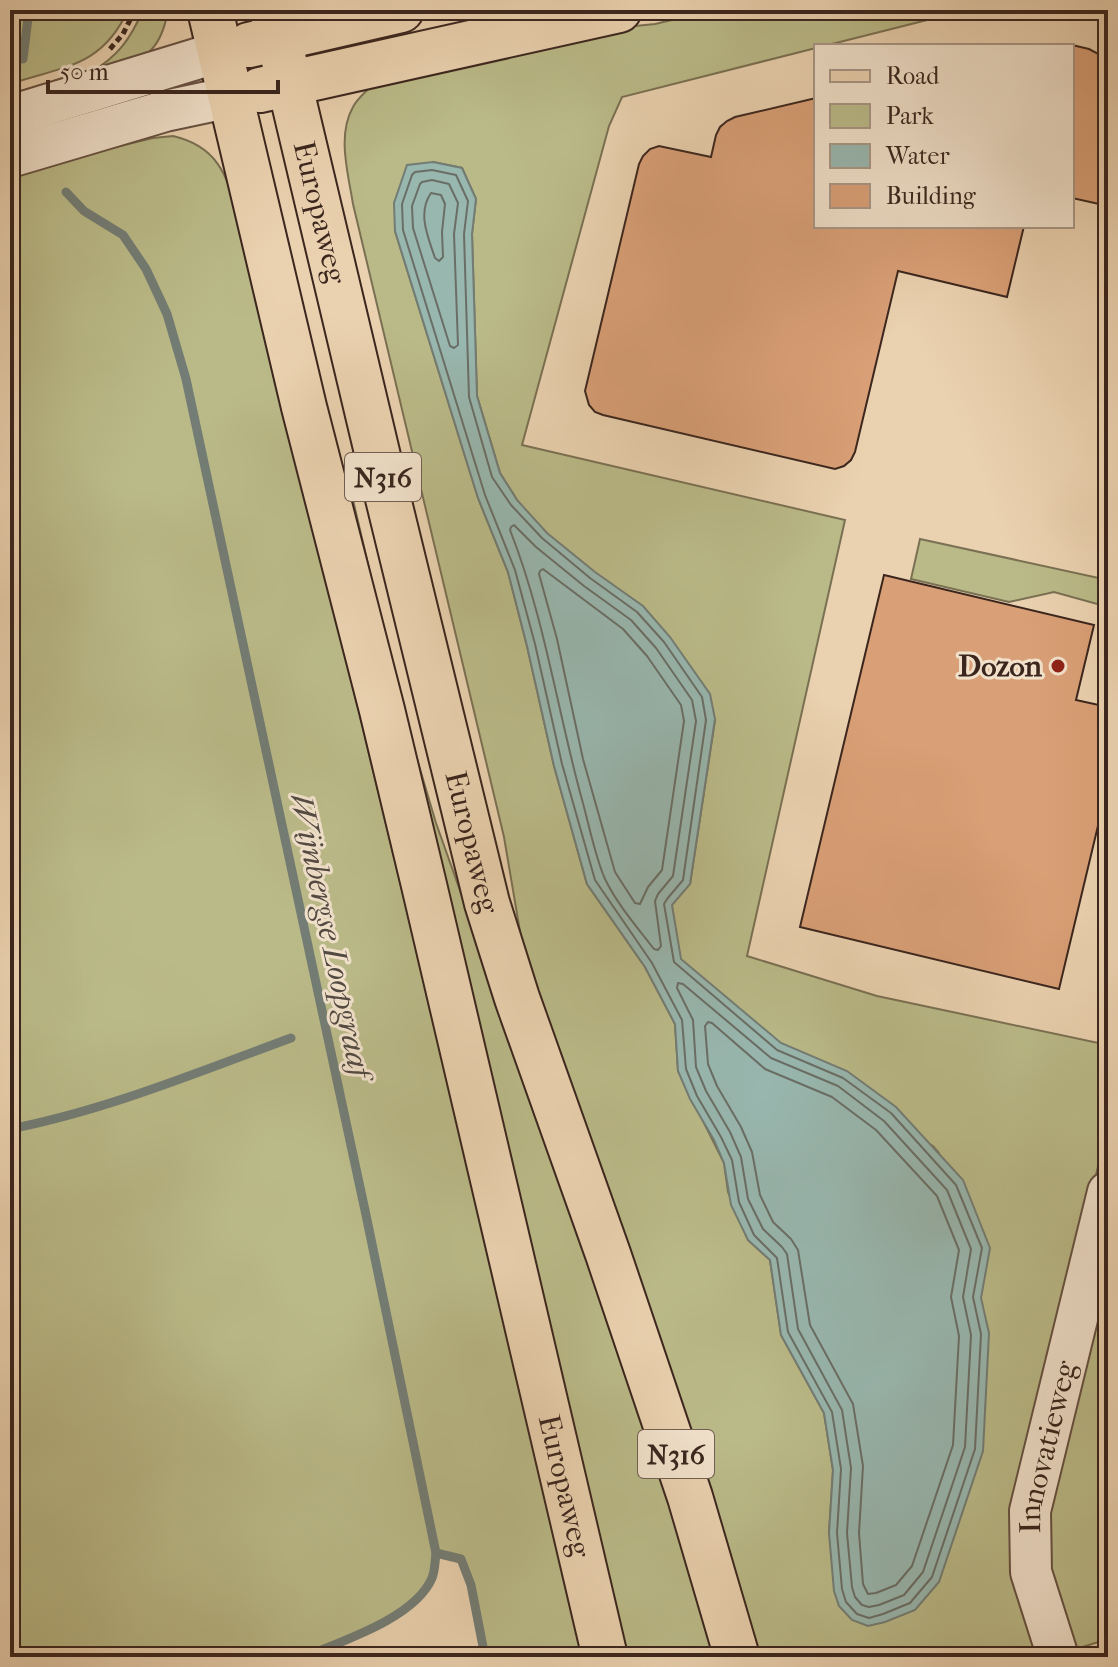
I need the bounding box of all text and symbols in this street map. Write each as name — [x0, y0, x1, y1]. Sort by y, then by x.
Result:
scale bar — [48, 44, 278, 94]
legend — [814, 44, 1074, 228]
text: 50 m — [60, 58, 109, 86]
text: Road — [886, 62, 940, 90]
text: Park — [886, 102, 934, 130]
street label: Europaweg — [286, 138, 354, 288]
text: Water — [885, 142, 950, 170]
text: Building — [886, 182, 977, 210]
road number: N316 — [345, 453, 421, 501]
place label: Dozon — [958, 649, 1043, 684]
marker: Dozon — [1049, 657, 1067, 675]
street label: Europaweg — [437, 768, 507, 919]
water label: Wijnbergse Loopgraaf — [282, 790, 380, 1087]
street label: Innovatieweg — [1013, 1356, 1084, 1534]
street label: Europaweg — [531, 1411, 598, 1562]
road number: N316 — [638, 1430, 714, 1478]

